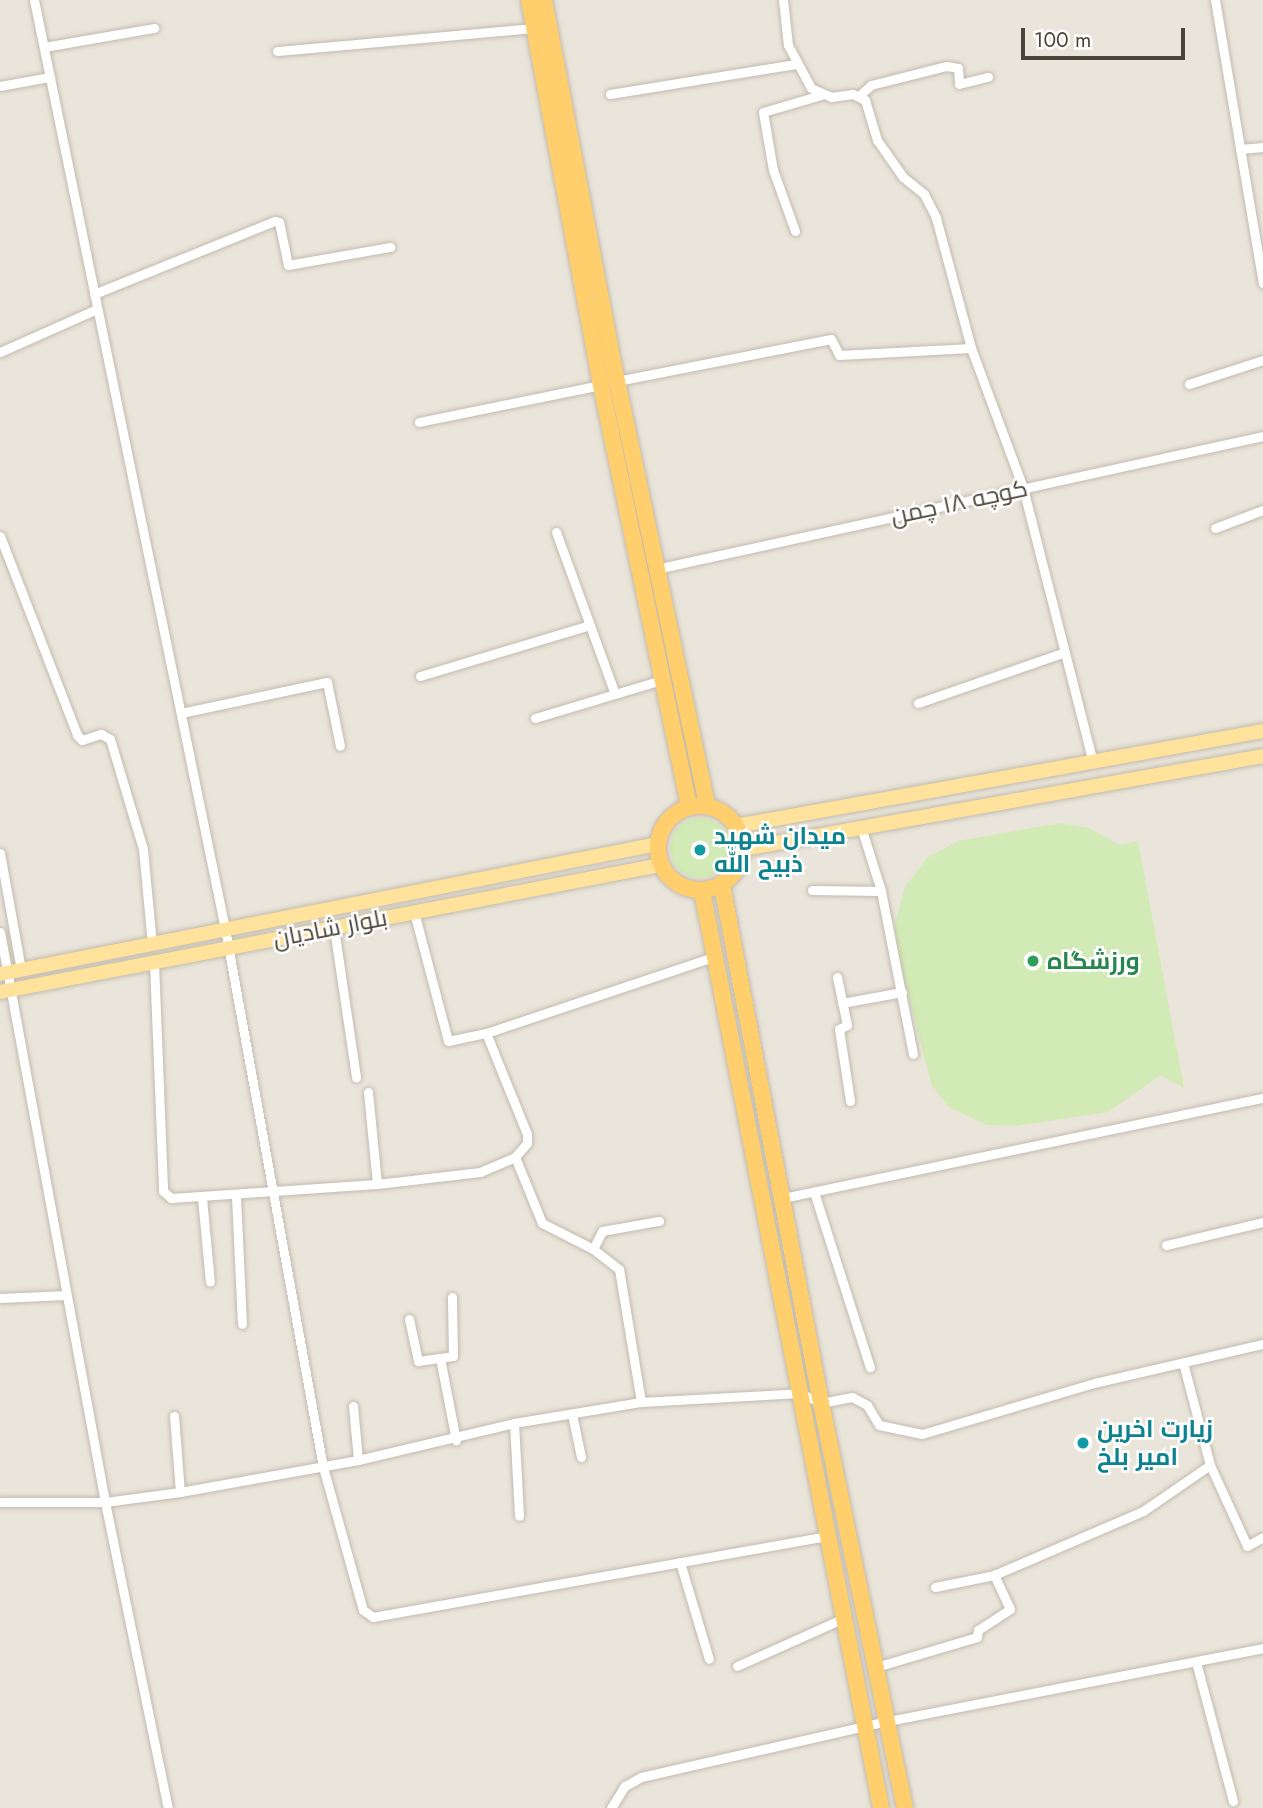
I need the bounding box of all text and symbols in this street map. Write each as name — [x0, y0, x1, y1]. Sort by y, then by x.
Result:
scale bar — [1025, 14, 1190, 58]
text: 100 m — [1034, 25, 1091, 55]
street label: كوچه ١٨ چمن — [888, 473, 1030, 531]
place label: میدان شهید ذبیح الله — [714, 822, 846, 878]
marker: میدان شهید ذبیح الله — [692, 842, 708, 858]
street label: بلوار شادیان — [271, 903, 389, 953]
place label: ورزشگاه — [1047, 947, 1140, 975]
marker: ورزشگاه — [1025, 953, 1041, 969]
place label: زیارت اخرین امیر بلخ — [1097, 1415, 1213, 1471]
marker: زیارت اخرین امیر بلخ — [1075, 1435, 1091, 1451]

